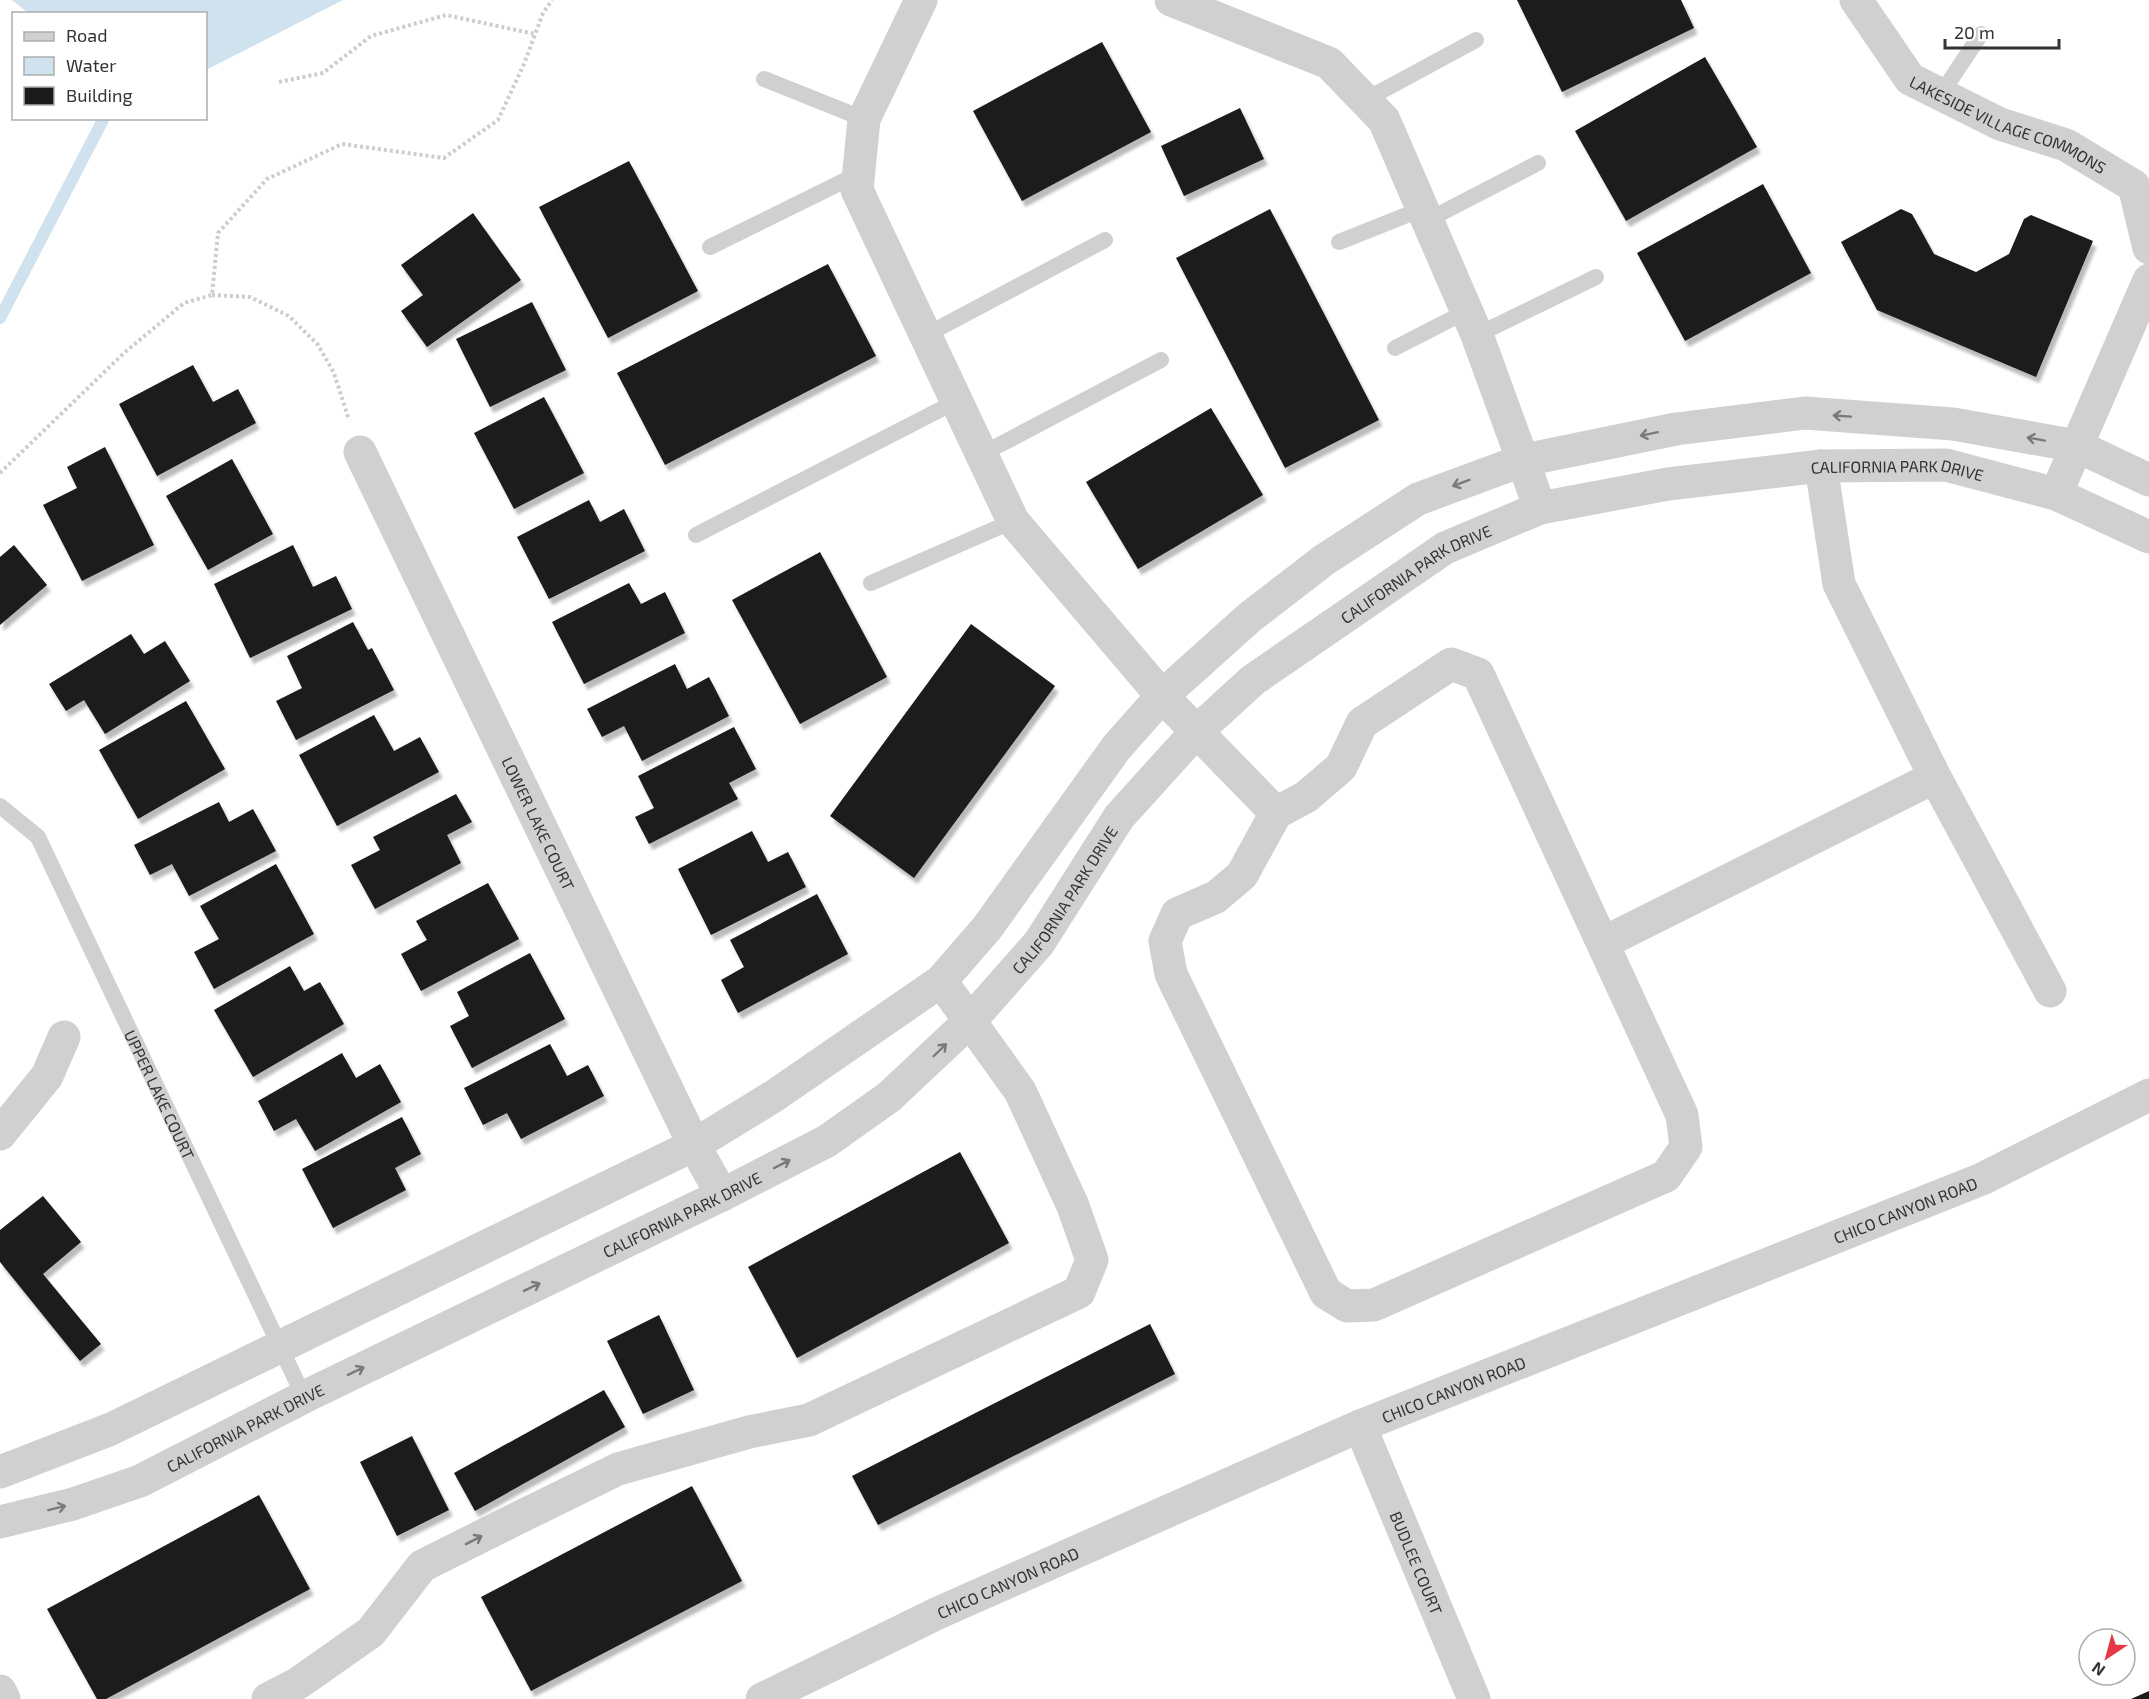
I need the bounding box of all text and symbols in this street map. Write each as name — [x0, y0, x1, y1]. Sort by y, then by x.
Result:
legend — [12, 12, 207, 120]
scale bar — [1945, 12, 2059, 50]
text: 20 m — [1954, 21, 1995, 43]
text: Road — [66, 24, 107, 46]
text: Water — [66, 54, 116, 76]
street label: LAKESIDE VILLAGE COMMONS — [1907, 71, 2110, 177]
text: Building — [66, 84, 133, 106]
one-way arrow — [1833, 410, 1853, 421]
one-way arrow — [1640, 429, 1659, 441]
one-way arrow — [2026, 433, 2046, 444]
street label: CALIFORNIA PARK DRIVE — [1809, 455, 1986, 484]
one-way arrow — [1452, 479, 1471, 490]
street label: CALIFORNIA PARK DRIVE — [1337, 520, 1494, 627]
street label: LOWER LAKE COURT — [499, 753, 579, 893]
street label: CALIFORNIA PARK DRIVE — [1007, 822, 1121, 977]
street label: UPPER LAKE COURT — [121, 1026, 199, 1162]
one-way arrow — [932, 1043, 947, 1058]
one-way arrow — [773, 1158, 791, 1169]
street label: CALIFORNIA PARK DRIVE — [599, 1167, 764, 1261]
street label: CHICO CANYON ROAD — [1830, 1172, 1980, 1247]
one-way arrow — [522, 1280, 540, 1292]
street label: CHICO CANYON ROAD — [1379, 1352, 1528, 1426]
one-way arrow — [347, 1365, 365, 1377]
street label: CALIFORNIA PARK DRIVE — [163, 1379, 327, 1475]
one-way arrow — [47, 1502, 66, 1514]
street label: BUDLEE COURT — [1387, 1508, 1447, 1617]
one-way arrow — [465, 1534, 483, 1545]
street label: CHICO CANYON ROAD — [934, 1542, 1081, 1622]
north arrow — [2077, 1627, 2137, 1687]
text: N — [2088, 1658, 2108, 1681]

